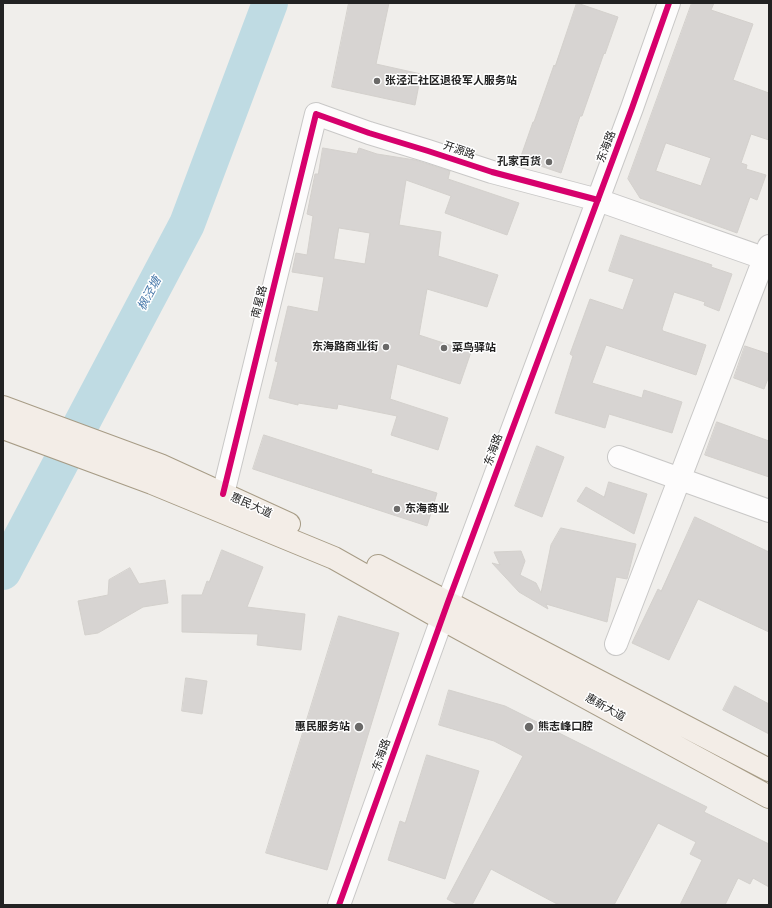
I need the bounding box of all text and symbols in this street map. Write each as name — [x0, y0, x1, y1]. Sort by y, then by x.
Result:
place label: 张泾汇社区退役军人服务站 — [385, 74, 517, 88]
marker: 张泾汇社区退役军人服务站 — [372, 76, 382, 86]
street label: 东海路 — [595, 129, 619, 165]
street label: 开源路 — [441, 139, 477, 163]
place label: 孔家百货 — [497, 155, 541, 169]
marker: 孔家百货 — [544, 157, 554, 167]
water label: 枫泾塘 — [135, 275, 165, 313]
street label: 南星路 — [250, 284, 270, 320]
place label: 东海路商业街 — [312, 340, 378, 354]
place label: 菜鸟驿站 — [452, 341, 496, 355]
marker: 东海路商业街 — [381, 342, 391, 352]
marker: 菜鸟驿站 — [439, 343, 449, 353]
street label: 东海路 — [482, 432, 506, 468]
street label: 惠民大道 — [228, 491, 274, 521]
place label: 东海商业 — [405, 502, 449, 516]
marker: 东海商业 — [392, 504, 402, 514]
street label: 惠新大道 — [583, 692, 627, 724]
place label: 惠民服务站 — [295, 720, 350, 734]
place label: 熊志峰口腔 — [538, 720, 593, 734]
marker: 惠民服务站 — [353, 721, 365, 733]
marker: 熊志峰口腔 — [523, 721, 535, 733]
street label: 东海路 — [370, 737, 394, 773]

